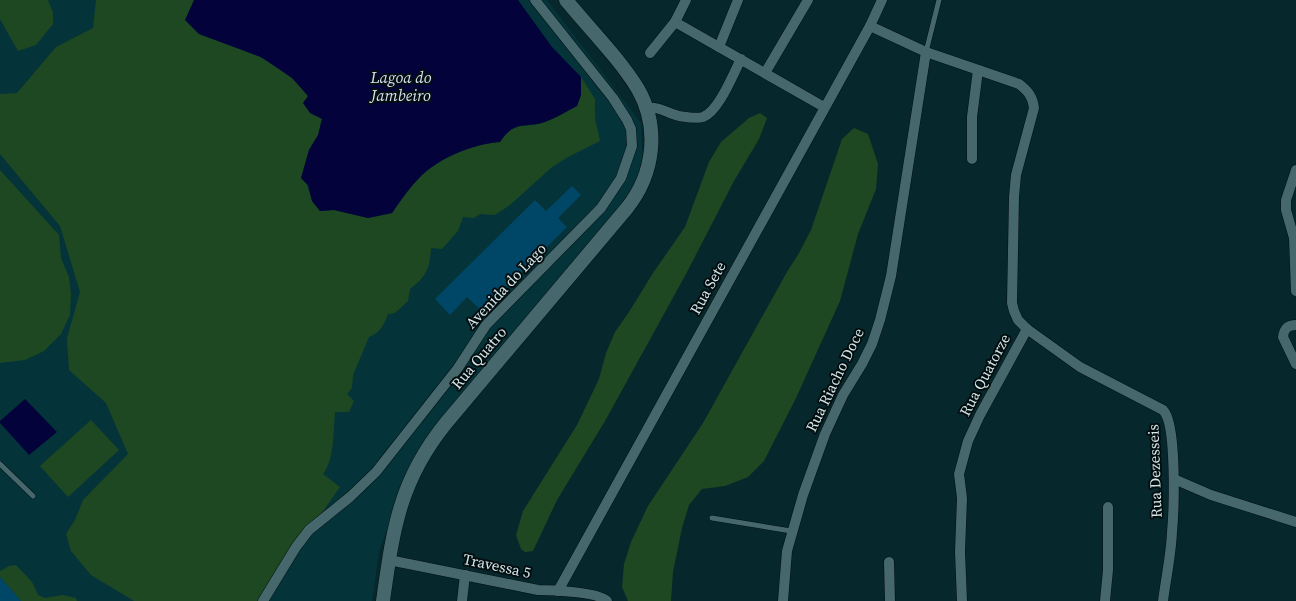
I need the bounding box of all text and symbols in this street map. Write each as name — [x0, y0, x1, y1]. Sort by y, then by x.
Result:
water label: Lagoa do Jambeiro — [369, 66, 432, 106]
street label: Avenida do Lago — [461, 238, 551, 333]
street label: Rua Sete — [684, 257, 731, 318]
street label: Rua Quatro — [446, 322, 511, 393]
street label: Rua Riacho Doce — [800, 324, 869, 435]
street label: Rua Quatorze — [954, 330, 1015, 420]
street label: Rua Dezesseis — [1142, 424, 1167, 518]
street label: Travessa 5 — [461, 548, 533, 583]

